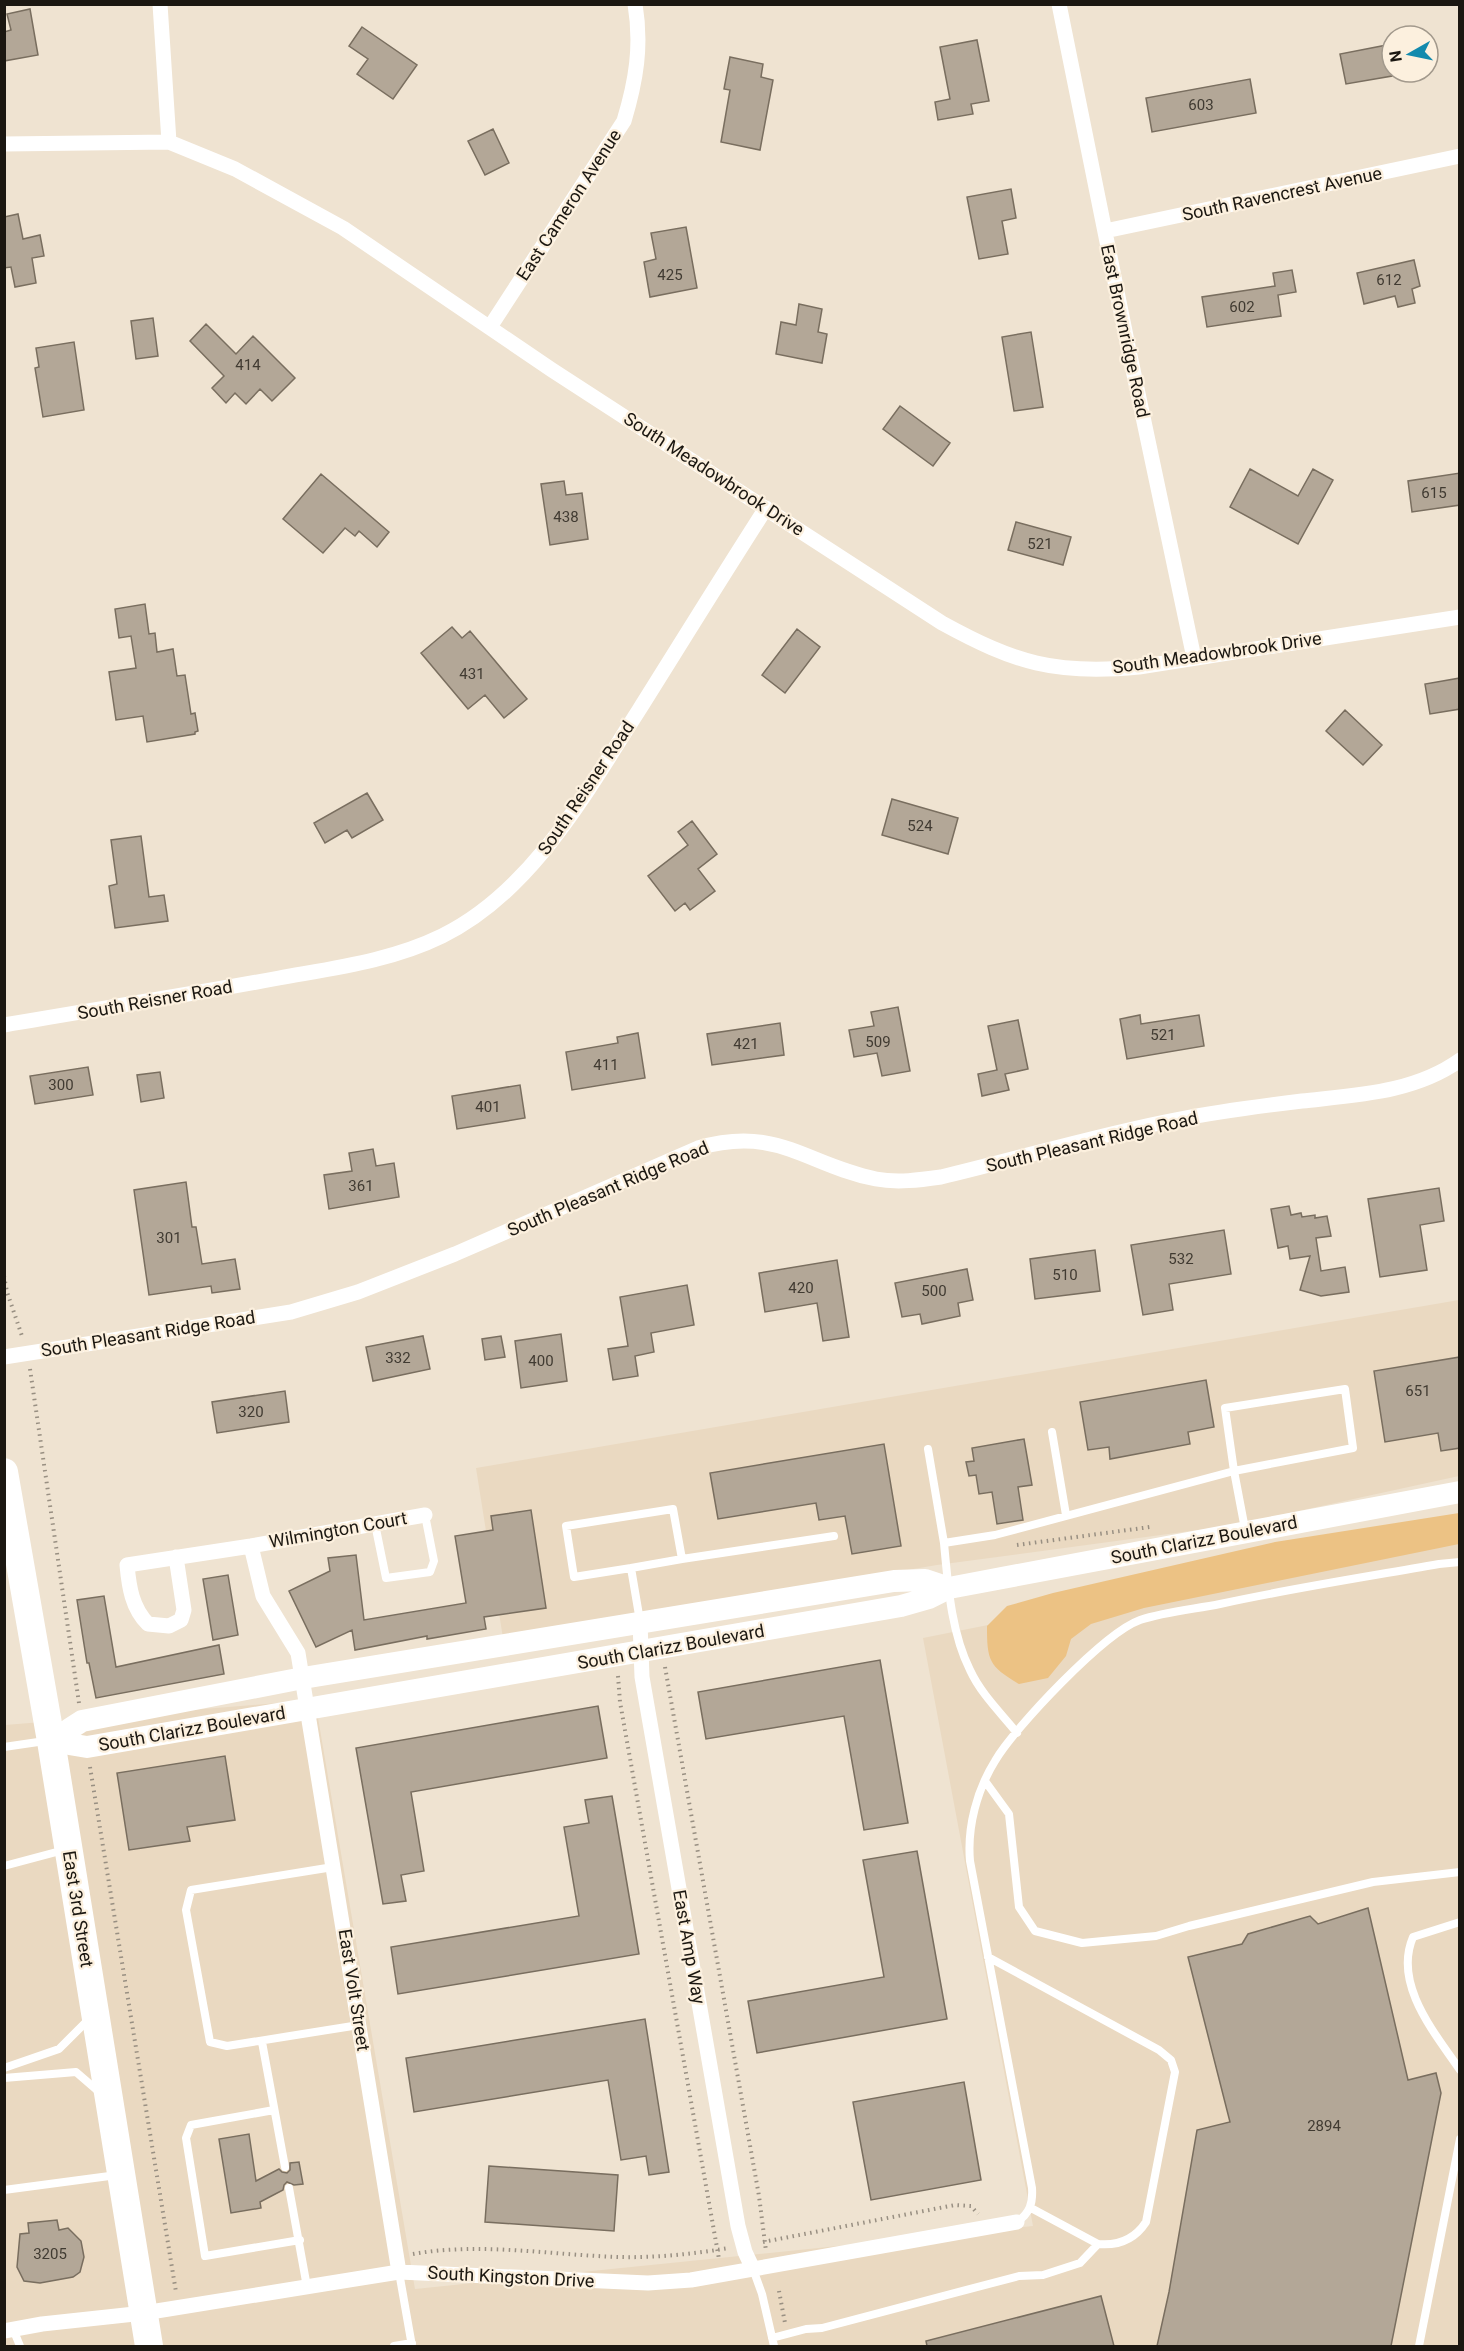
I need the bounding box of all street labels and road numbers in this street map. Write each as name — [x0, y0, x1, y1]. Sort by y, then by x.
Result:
street label: East Cameron Avenue — [512, 125, 625, 284]
street label: South Ravencrest Avenue — [1180, 162, 1384, 225]
street label: East Brownridge Road — [1097, 242, 1154, 419]
street label: South Meadowbrook Drive — [620, 407, 808, 540]
street label: South Meadowbrook Drive — [1111, 627, 1323, 678]
street label: South Reisner Road — [533, 717, 638, 859]
street label: South Reisner Road — [76, 976, 234, 1023]
street label: South Pleasant Ridge Road — [984, 1107, 1200, 1176]
street label: South Pleasant Ridge Road — [504, 1137, 712, 1241]
street label: South Pleasant Ridge Road — [39, 1306, 257, 1361]
street label: Wilmington Court — [267, 1507, 409, 1552]
street label: South Clarizz Boulevard — [1109, 1511, 1299, 1568]
street label: South Clarizz Boulevard — [576, 1620, 766, 1673]
street label: South Clarizz Boulevard — [97, 1702, 287, 1755]
street label: East 3rd Street — [59, 1849, 98, 1969]
street label: East Amp Way — [669, 1888, 710, 2006]
street label: East Volt Street — [334, 1927, 375, 2053]
street label: South Kingston Drive — [427, 2262, 595, 2291]

